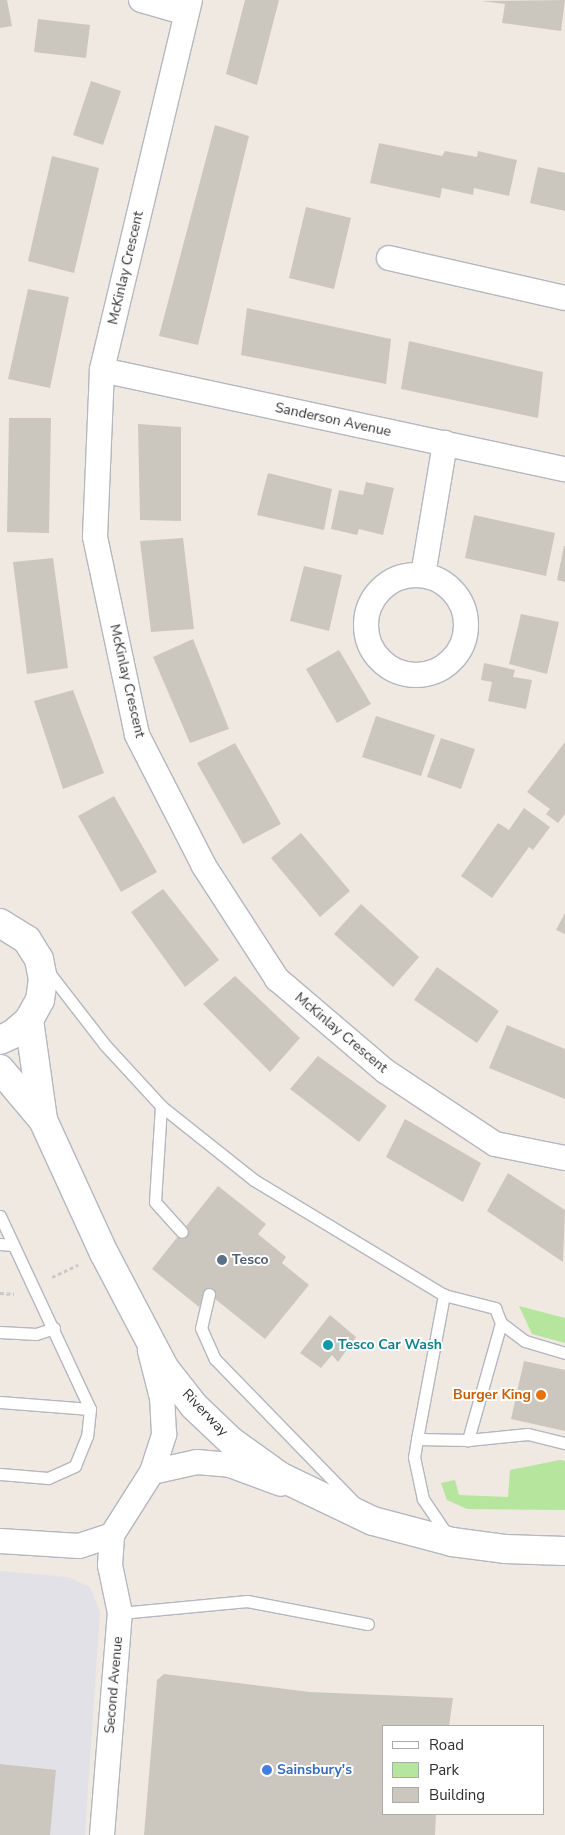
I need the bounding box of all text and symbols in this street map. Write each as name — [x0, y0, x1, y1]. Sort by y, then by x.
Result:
street label: McKinlay Crescent — [105, 210, 147, 326]
street label: Sanderson Avenue — [273, 399, 393, 441]
street label: McKinlay Crescent — [106, 623, 148, 739]
street label: McKinlay Crescent — [291, 989, 391, 1077]
place label: Tesco — [232, 1252, 269, 1268]
marker: Tesco — [216, 1254, 228, 1266]
place label: Tesco Car Wash — [338, 1337, 442, 1353]
marker: Tesco Car Wash — [322, 1339, 334, 1351]
street label: Riverway — [179, 1386, 231, 1440]
place label: Burger King — [453, 1387, 531, 1403]
marker: Burger King — [535, 1389, 547, 1401]
street label: Second Avenue — [101, 1636, 127, 1734]
legend — [382, 1725, 545, 1815]
text: Road — [429, 1735, 464, 1755]
text: Park — [429, 1760, 459, 1780]
place label: Sainsbury's — [277, 1762, 352, 1778]
marker: Sainsbury's — [261, 1764, 273, 1776]
text: Building — [429, 1785, 485, 1805]

